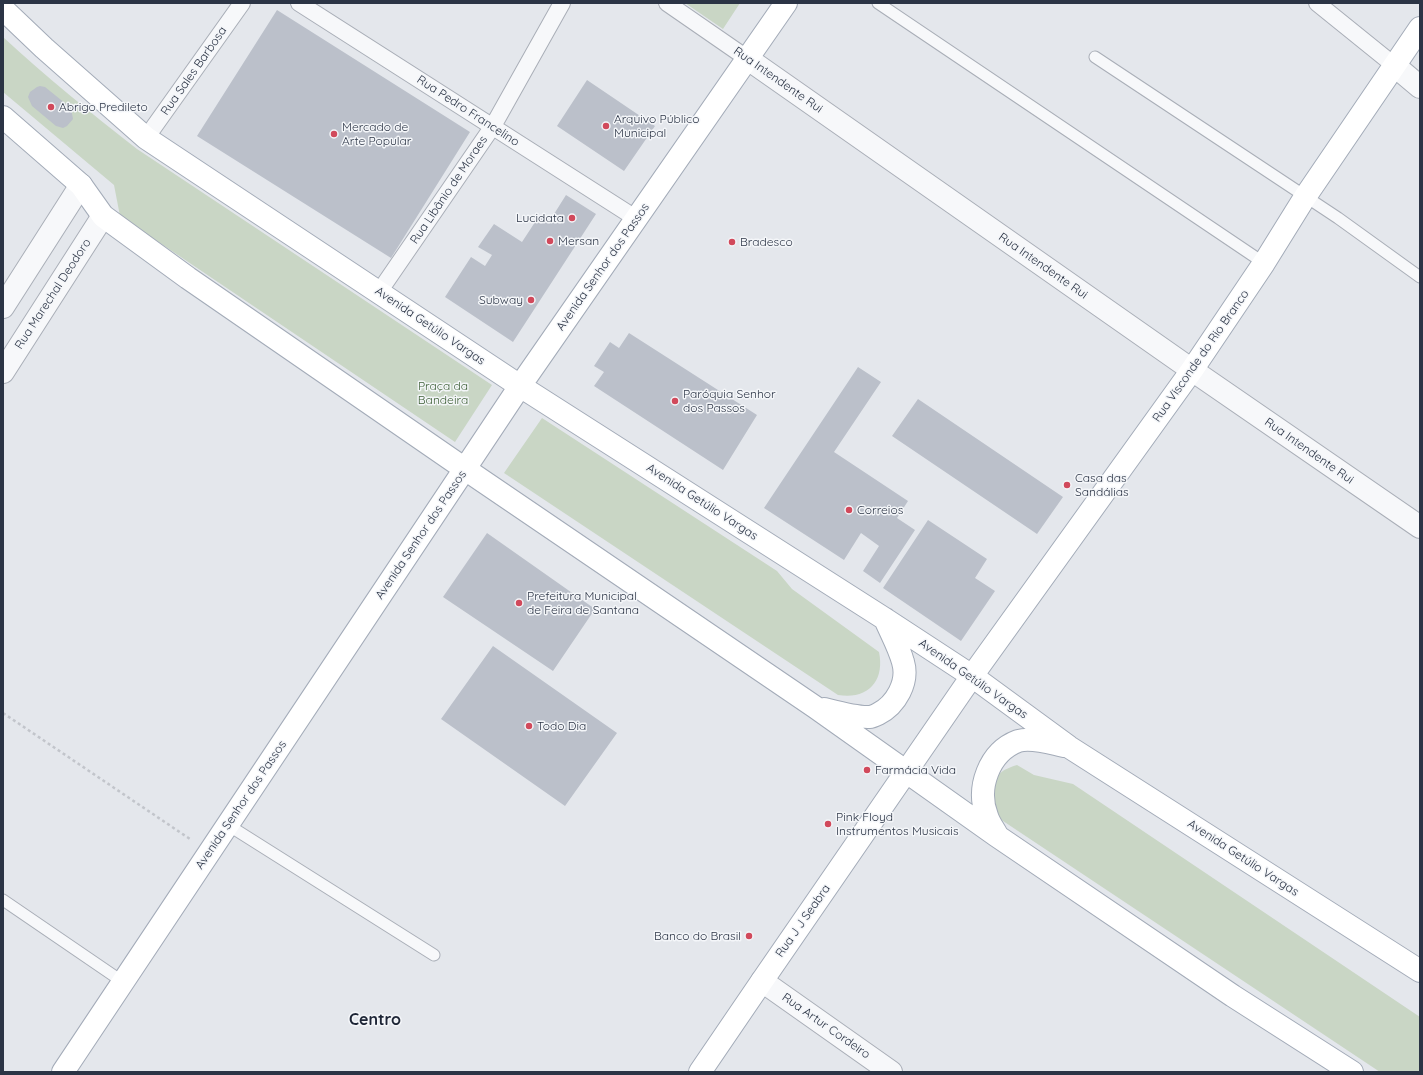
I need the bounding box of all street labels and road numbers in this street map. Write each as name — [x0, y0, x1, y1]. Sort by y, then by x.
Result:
street label: Rua Sales Barbosa — [158, 24, 230, 118]
street label: Rua Intendente Rui — [731, 44, 825, 116]
street label: Rua Pedro Francelino — [414, 73, 522, 149]
street label: Rua Libânio de Moraes — [407, 133, 491, 247]
street label: Avenida Senhor dos Passos — [553, 201, 653, 333]
street label: Rua Intendente Rui — [996, 230, 1090, 302]
street label: Rua Marechal Deodoro — [12, 236, 94, 352]
street label: Avenida Getúlio Vargas — [372, 284, 488, 368]
street label: Rua Visconde do Rio Branco — [1150, 287, 1252, 425]
street label: Rua Intendente Rui — [1262, 415, 1356, 487]
street label: Avenida Getúlio Vargas — [644, 461, 760, 543]
street label: Avenida Senhor dos Passos — [372, 468, 470, 602]
street label: Avenida Getúlio Vargas — [916, 636, 1030, 722]
street label: Avenida Senhor dos Passos — [192, 738, 290, 872]
street label: Avenida Getúlio Vargas — [1185, 817, 1301, 899]
street label: Rua J J Seabra — [773, 882, 833, 960]
street label: Rua Artur Cordeiro — [779, 990, 873, 1062]

